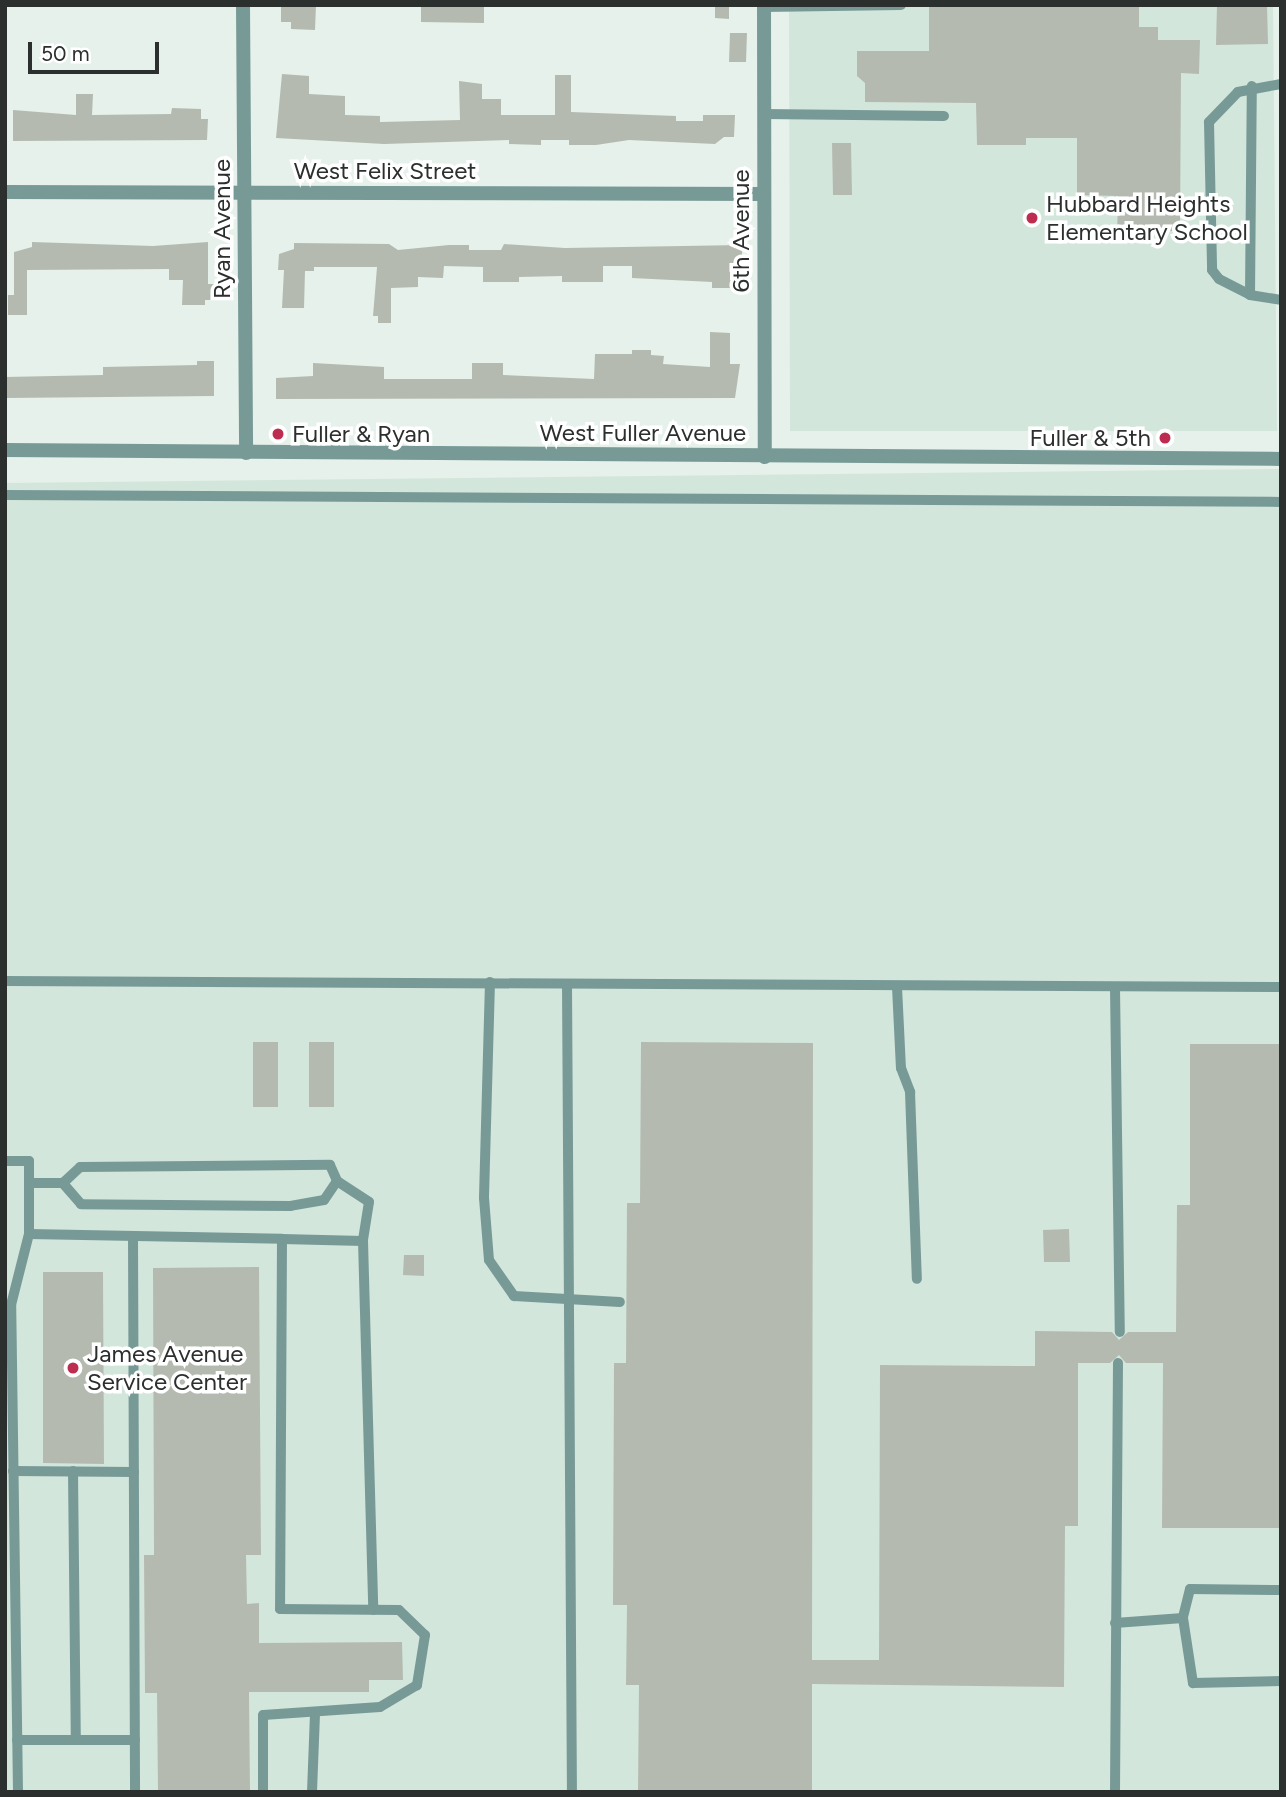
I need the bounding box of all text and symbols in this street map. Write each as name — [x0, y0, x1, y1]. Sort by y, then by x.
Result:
scale bar — [32, 28, 163, 72]
text: 50 m — [41, 41, 90, 66]
street label: West Felix Street — [294, 157, 476, 185]
street label: Ryan Avenue — [208, 159, 236, 299]
street label: 6th Avenue — [727, 169, 755, 293]
place label: Hubbard Heights Elementary School — [1046, 190, 1248, 246]
marker: Hubbard Heights Elementary School — [1024, 210, 1040, 226]
street label: West Fuller Avenue — [540, 419, 746, 447]
place label: Fuller & Ryan — [292, 420, 430, 448]
place label: Fuller & 5th — [1029, 424, 1151, 452]
marker: Fuller & Ryan — [270, 426, 286, 442]
marker: Fuller & 5th — [1157, 430, 1173, 446]
place label: James Avenue Service Center — [87, 1340, 247, 1396]
marker: James Avenue Service Center — [65, 1360, 81, 1376]

